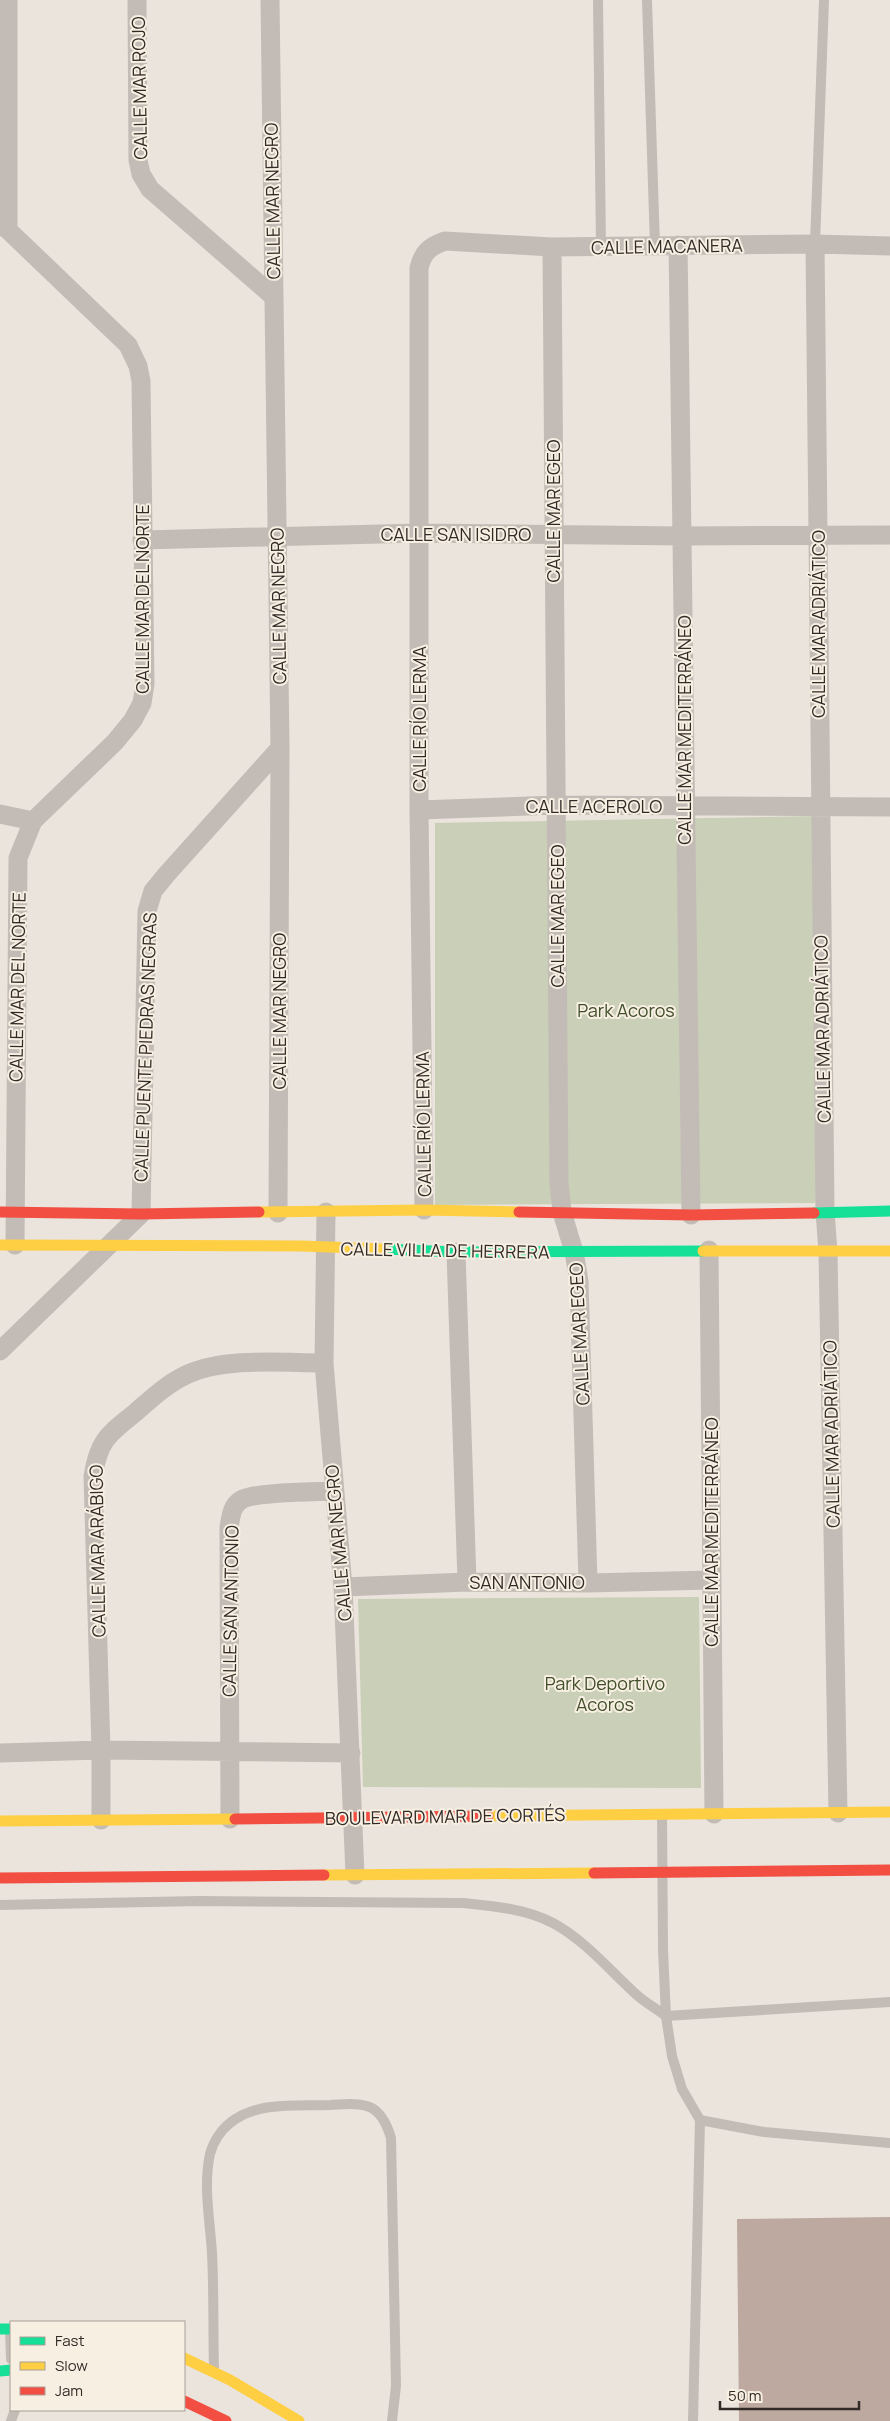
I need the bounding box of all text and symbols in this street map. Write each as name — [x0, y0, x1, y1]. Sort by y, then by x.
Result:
street label: CALLE MAR ROJO — [126, 16, 152, 160]
street label: CALLE MAR NEGRO — [259, 122, 285, 280]
street label: CALLE MACANERA — [591, 233, 744, 259]
street label: CALLE MAR EGEO — [541, 440, 565, 582]
street label: CALLE MAR DEL NORTE — [130, 504, 154, 694]
street label: CALLE SAN ISIDRO — [381, 522, 531, 546]
street label: CALLE MAR NEGRO — [265, 527, 291, 685]
street label: CALLE MAR ADRIÁTICO — [806, 530, 830, 718]
street label: CALLE MAR MEDITERRÁNEO — [672, 615, 696, 845]
street label: CALLE RÍO LERMA — [407, 646, 431, 792]
street label: CALLE ACEROLO — [526, 794, 662, 818]
street label: CALLE MAR EGEO — [545, 845, 569, 987]
street label: CALLE MAR DEL NORTE — [3, 892, 31, 1082]
street label: CALLE PUENTE PIEDRAS NEGRAS — [128, 912, 162, 1182]
street label: CALLE MAR NEGRO — [267, 933, 291, 1089]
street label: CALLE MAR ADRIÁTICO — [808, 935, 836, 1123]
park label: Park Acoros — [577, 998, 675, 1022]
street label: CALLE RÍO LERMA — [410, 1050, 436, 1197]
street label: CALLE VILLA DE HERRERA — [340, 1236, 550, 1264]
street label: CALLE MAR EGEO — [563, 1262, 595, 1406]
street label: CALLE MAR ADRIÁTICO — [817, 1340, 845, 1528]
street label: CALLE MAR MEDITERRÁNEO — [699, 1417, 723, 1647]
street label: CALLE MAR ARÁBIGO — [83, 1464, 111, 1638]
street label: CALLE MAR NEGRO — [319, 1464, 357, 1622]
street label: CALLE SAN ANTONIO — [217, 1525, 243, 1697]
street label: SAN ANTONIO — [469, 1570, 585, 1594]
park label: Park Deportivo Acoros — [545, 1671, 665, 1716]
street label: BOULEVARD MAR DE CORTÉS — [325, 1802, 565, 1830]
legend — [10, 2321, 185, 2411]
text: Fast — [55, 2330, 84, 2351]
text: Slow — [55, 2355, 88, 2376]
scale bar — [720, 2378, 859, 2410]
text: Jam — [55, 2380, 83, 2401]
text: 50 m — [728, 2385, 762, 2406]

